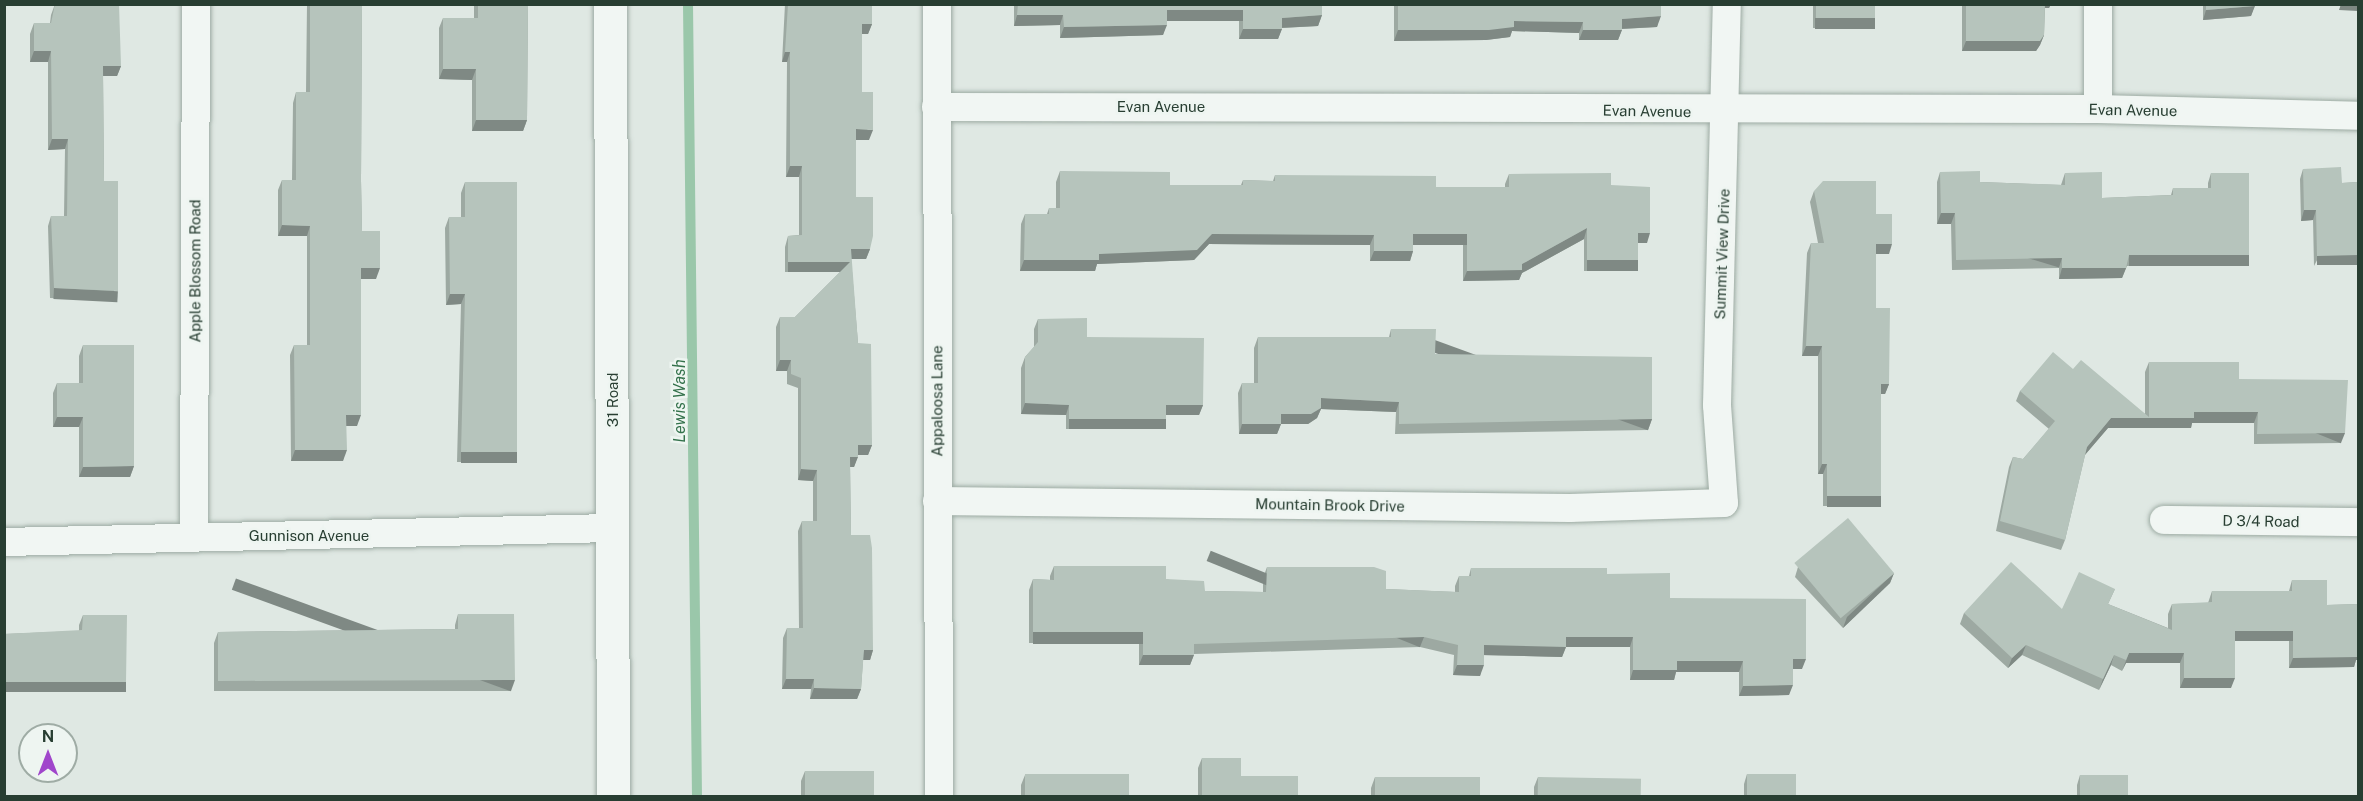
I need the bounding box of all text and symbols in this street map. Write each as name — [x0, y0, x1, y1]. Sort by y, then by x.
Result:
street label: Evan Avenue — [1117, 98, 1205, 116]
street label: Evan Avenue — [2089, 100, 2177, 120]
street label: Evan Avenue — [1603, 101, 1691, 121]
street label: Summit View Drive — [1711, 188, 1733, 320]
street label: Apple Blossom Road — [186, 199, 204, 343]
street label: Appaloosa Lane — [928, 345, 946, 457]
water label: Lewis Wash — [670, 359, 690, 443]
street label: 31 Road — [604, 373, 622, 427]
street label: Mountain Brook Drive — [1255, 495, 1405, 515]
street label: D 3/4 Road — [2222, 511, 2300, 531]
street label: Gunnison Avenue — [249, 527, 369, 545]
north arrow — [18, 723, 78, 783]
text: N — [42, 727, 54, 746]

